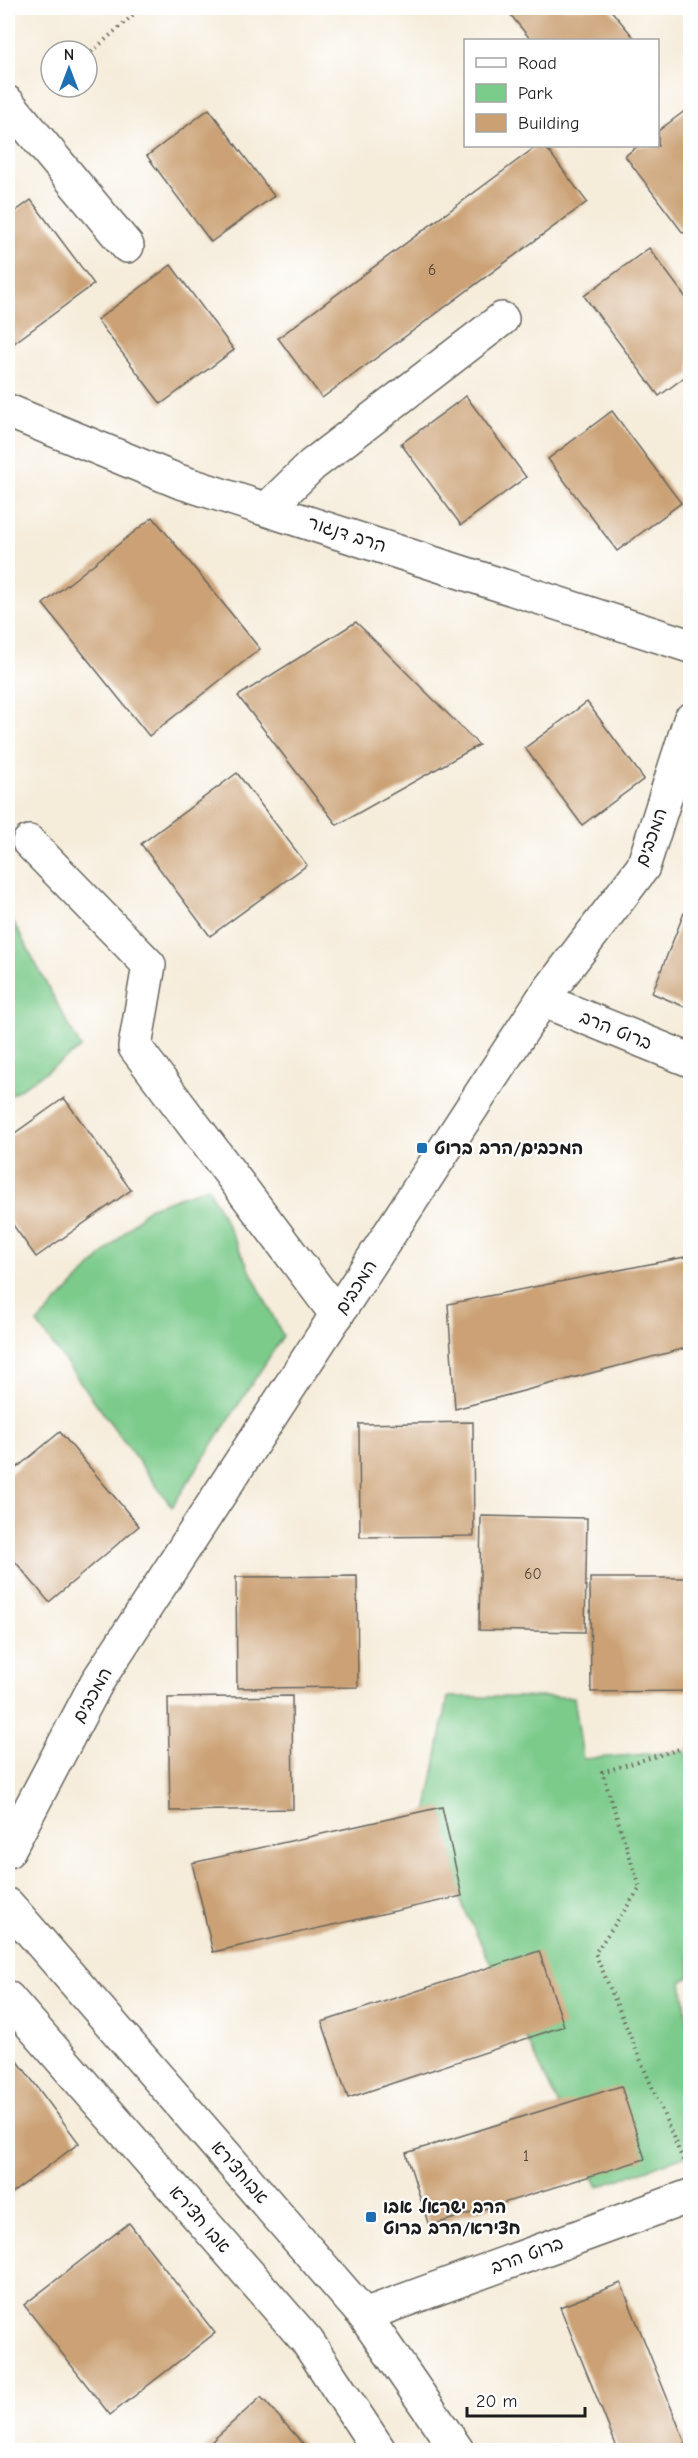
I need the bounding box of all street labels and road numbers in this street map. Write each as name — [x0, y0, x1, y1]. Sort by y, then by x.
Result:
street label: הרב דנגור — [305, 512, 389, 557]
street label: המכבים — [631, 805, 672, 869]
street label: ברוט הרב — [577, 1007, 655, 1054]
street label: המכבים — [331, 1256, 382, 1318]
street label: המכבים — [68, 1664, 117, 1727]
street label: אבוחצירא — [207, 2137, 273, 2208]
street label: אבו חצירא — [165, 2181, 235, 2257]
street label: ברוט הרב — [488, 2233, 566, 2278]

